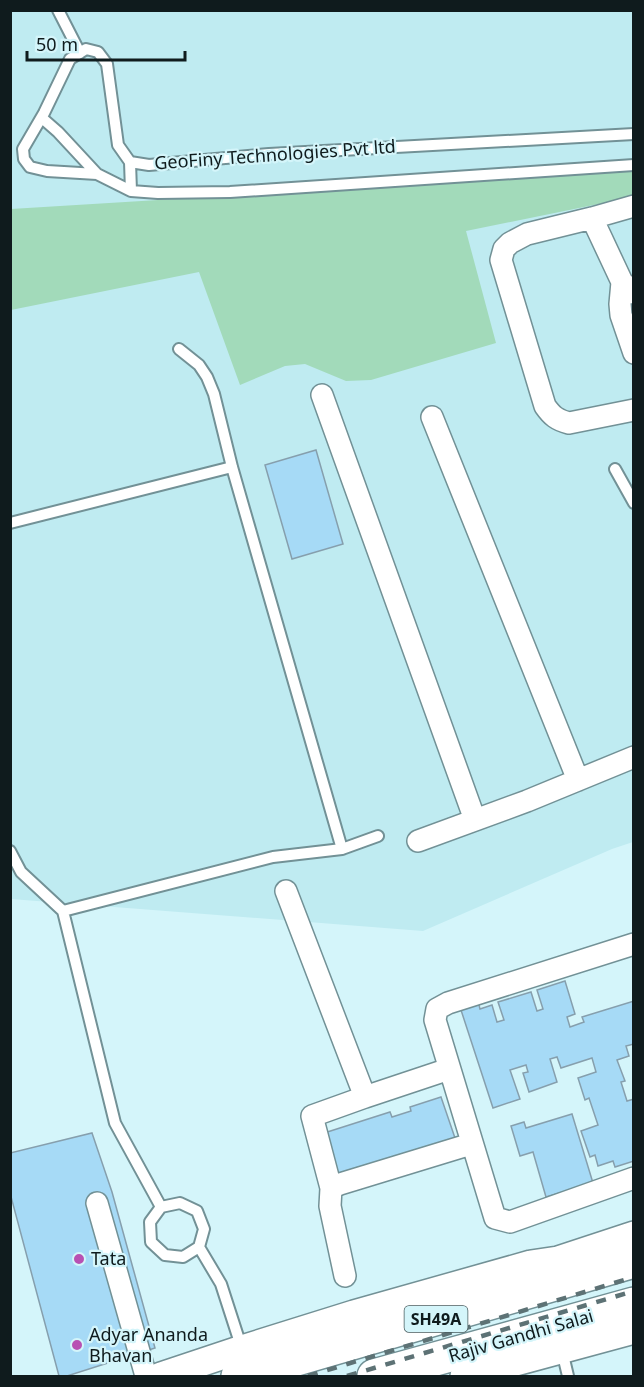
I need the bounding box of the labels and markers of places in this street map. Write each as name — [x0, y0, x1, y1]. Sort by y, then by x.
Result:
place label: Tata — [91, 1246, 126, 1270]
marker: Tata — [72, 1252, 86, 1266]
place label: Adyar Ananda Bhavan — [89, 1322, 208, 1367]
marker: Adyar Ananda Bhavan — [70, 1338, 84, 1352]

